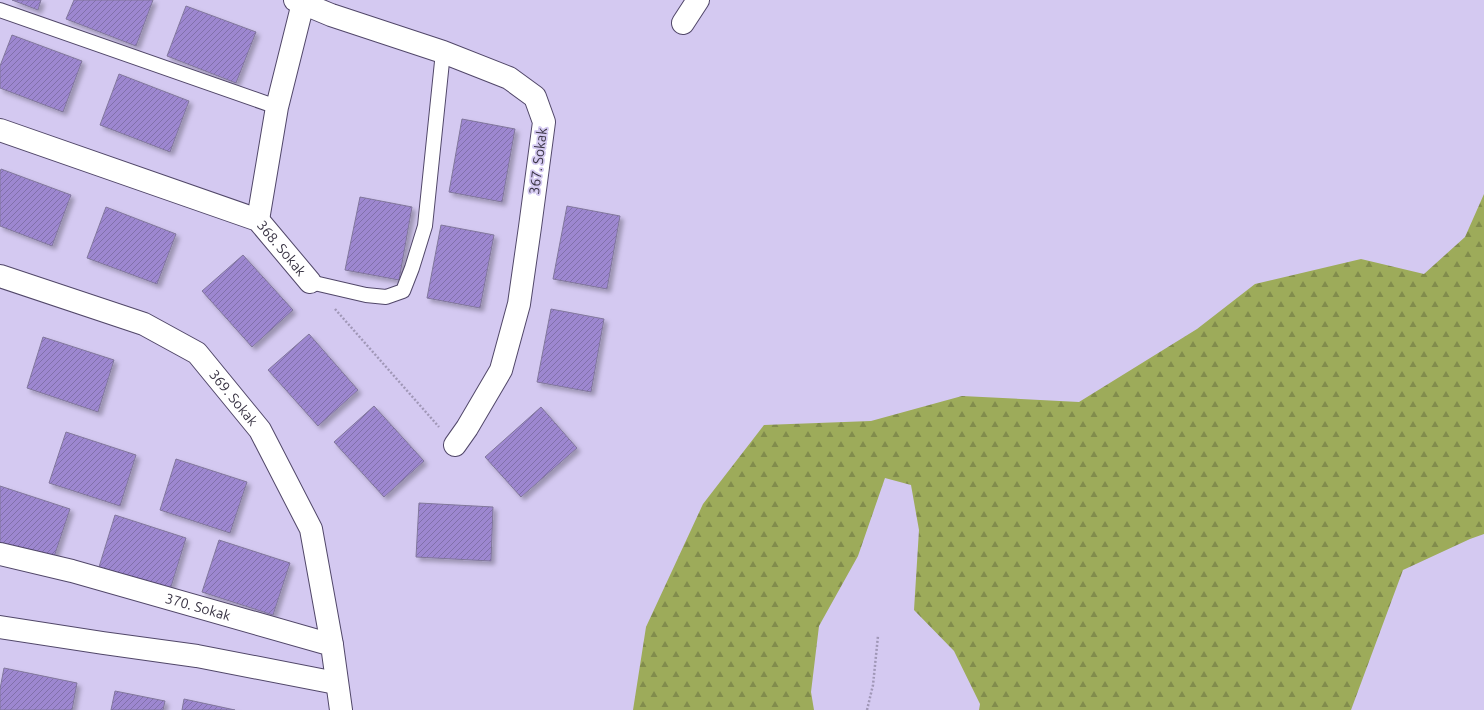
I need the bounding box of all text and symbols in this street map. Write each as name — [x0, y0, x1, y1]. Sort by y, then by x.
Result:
street label: 367. Sokak — [526, 127, 550, 195]
street label: 368. Sokak — [254, 217, 309, 279]
street label: 369. Sokak — [206, 367, 261, 429]
street label: 370. Sokak — [163, 590, 233, 624]

